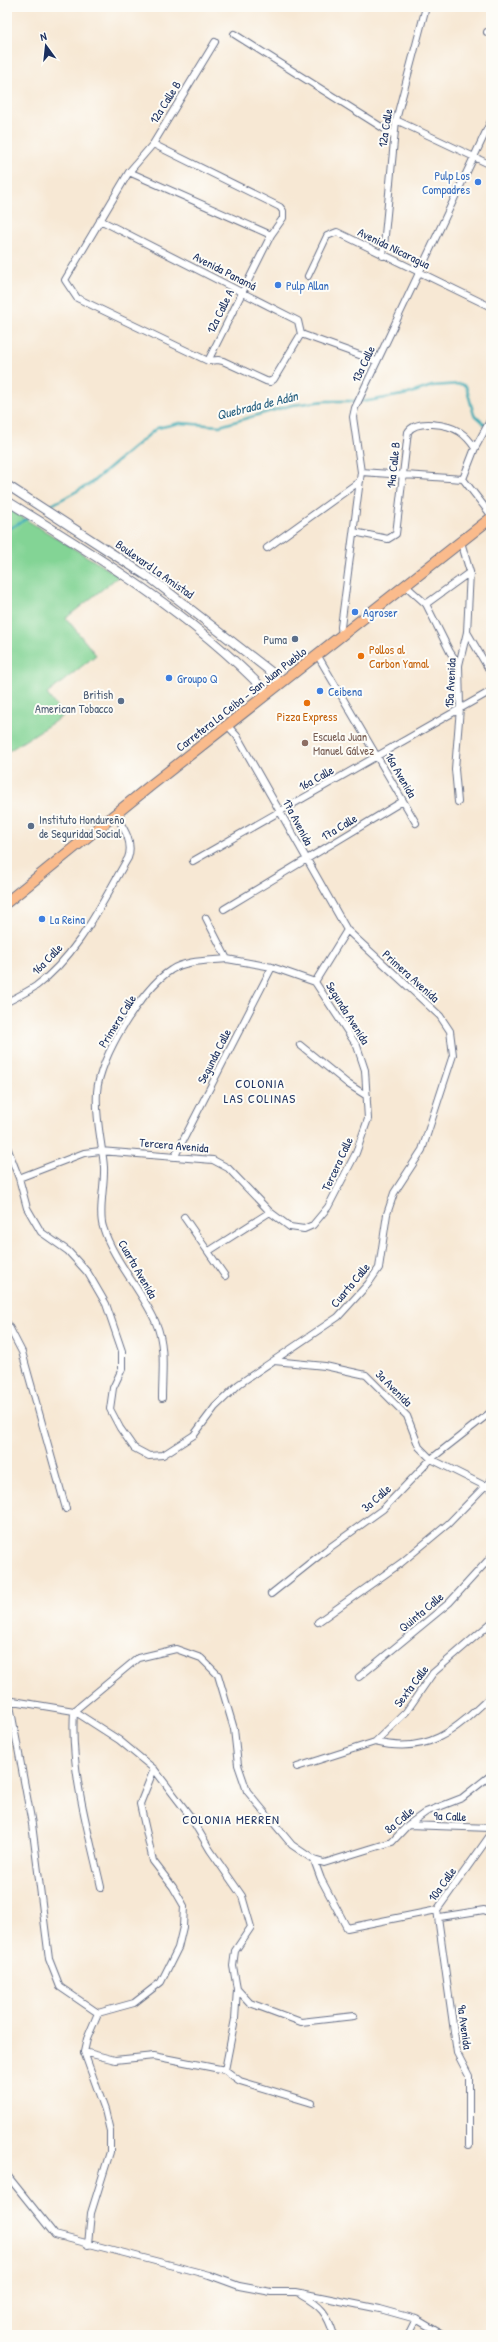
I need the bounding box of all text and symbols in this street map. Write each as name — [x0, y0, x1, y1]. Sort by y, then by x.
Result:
north arrow — [26, 26, 66, 66]
text: N — [39, 29, 48, 44]
street label: 12a Calle B — [145, 77, 185, 127]
street label: 12a Calle — [374, 107, 396, 148]
place label: Pulp Los Compadres — [422, 167, 470, 198]
marker: Pulp Los Compadres — [473, 177, 483, 187]
street label: Avenida Nicaragua — [355, 223, 433, 273]
street label: Avenida Panamá — [190, 248, 260, 294]
place label: Pulp Allan — [286, 277, 329, 294]
marker: Pulp Allan — [273, 280, 283, 290]
street label: 12a Calle A — [202, 286, 238, 336]
street label: 13a Calle — [347, 343, 379, 385]
water label: Quebrada de Adán — [214, 386, 301, 424]
street label: 14a Calle B — [382, 441, 404, 489]
street label: Boulevard La Amistad — [112, 536, 198, 603]
place label: Agroser — [363, 604, 398, 621]
marker: Agroser — [350, 607, 360, 617]
place label: Puma — [264, 631, 287, 648]
marker: Puma — [290, 634, 300, 644]
place label: Pollos al Carbon Yamal — [369, 641, 430, 672]
street label: Carretera La Ceiba - San Juan Pueblo — [172, 643, 310, 755]
marker: Pollos al Carbon Yamal — [356, 651, 366, 661]
street label: 15a Avenida — [440, 657, 460, 708]
place label: Groupo Q — [177, 670, 218, 687]
marker: Groupo Q — [164, 673, 174, 683]
place label: Ceibena — [328, 683, 362, 700]
place label: British American Tobacco — [35, 686, 113, 717]
marker: Ceibena — [315, 686, 325, 696]
marker: British American Tobacco — [116, 696, 126, 706]
marker: Pizza Express — [302, 698, 312, 708]
place label: Pizza Express — [277, 708, 338, 725]
place label: Escuela Juan Manuel Gálvez — [313, 728, 374, 759]
marker: Escuela Juan Manuel Gálvez — [300, 738, 310, 748]
street label: 16a Avenida — [381, 749, 421, 801]
street label: 16a Calle — [295, 761, 337, 795]
street label: 17a Avenida — [279, 796, 318, 849]
street label: 17a Calle — [318, 810, 360, 844]
place label: Instituto Hondureño de Seguridad Social — [39, 811, 125, 842]
marker: Instituto Hondureño de Seguridad Social — [26, 821, 36, 831]
place label: La Reina — [50, 911, 85, 928]
marker: La Reina — [37, 914, 47, 924]
street label: 16a Calle — [28, 939, 66, 979]
street label: Primera Avenida — [379, 946, 443, 1006]
street label: Segunda Avenida — [322, 978, 374, 1048]
street label: Primera Calle — [94, 991, 140, 1051]
street label: Segunda Calle — [193, 1026, 235, 1086]
district label: COLONIA LAS COLINAS — [224, 1074, 296, 1107]
street label: Tercera Avenida — [139, 1134, 210, 1157]
street label: Tercera Calle — [317, 1134, 357, 1194]
street label: Cuarta Avenida — [114, 1237, 162, 1302]
street label: Cuarta Calle — [326, 1259, 374, 1311]
street label: 3a Avenida — [372, 1366, 416, 1410]
street label: 3a Calle — [358, 1480, 395, 1516]
street label: Quinta Calle — [395, 1588, 447, 1636]
street label: Sexta Calle — [390, 1661, 433, 1710]
street label: 8a Calle — [381, 1802, 418, 1837]
street label: 9a Calle — [433, 1807, 467, 1825]
district label: COLONIA MERREN — [182, 1810, 280, 1828]
street label: 10a Calle — [424, 1863, 460, 1905]
street label: 9a Avenida — [453, 2004, 477, 2051]

